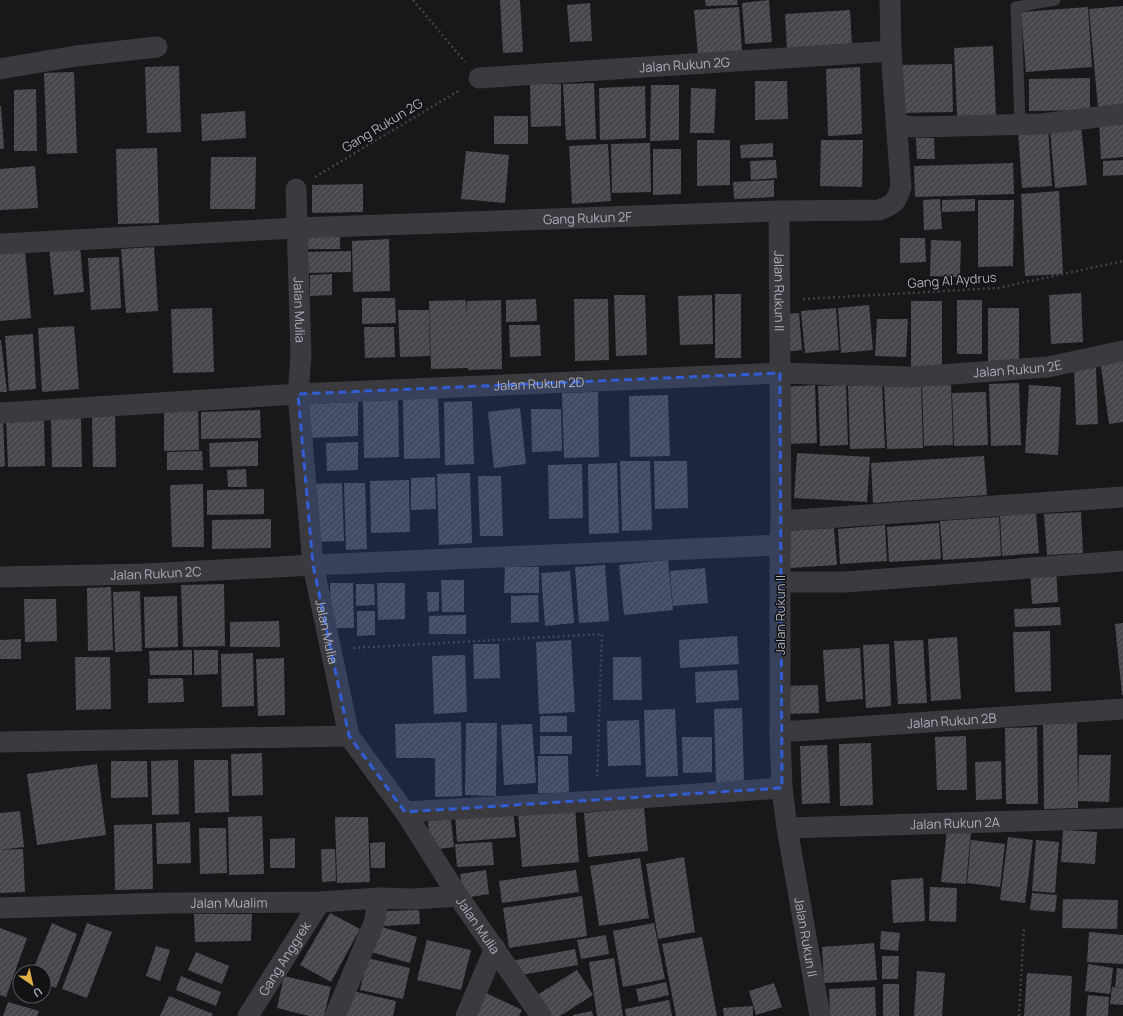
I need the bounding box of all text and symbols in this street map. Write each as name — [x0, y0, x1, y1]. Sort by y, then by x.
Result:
street label: Jalan Rukun 2G — [639, 53, 731, 76]
street label: Gang Rukun 2G — [338, 94, 426, 156]
street label: Gang Rukun 2F — [543, 207, 633, 228]
street label: Jalan Rukun II — [770, 251, 789, 331]
street label: Gang Al Aydrus — [907, 268, 997, 292]
street label: Jalan Mulia — [290, 277, 310, 343]
street label: Jalan Rukun 2E — [972, 355, 1064, 381]
street label: Jalan Rukun 2D — [494, 373, 585, 394]
street label: Jalan Rukun 2C — [110, 562, 202, 584]
street label: Jalan Rukun II — [771, 575, 789, 655]
street label: Jalan Mulia — [311, 598, 343, 666]
street label: Jalan Rukun 2B — [906, 709, 997, 732]
street label: Jalan Rukun 2A — [910, 813, 1000, 833]
street label: Jalan Mualim — [190, 893, 267, 912]
street label: Jalan Mulia — [452, 893, 504, 958]
street label: Jalan Rukun II — [790, 896, 822, 978]
street label: Gang Anggrek — [254, 918, 315, 999]
north arrow — [12, 964, 52, 1004]
text: U — [30, 984, 45, 1001]

